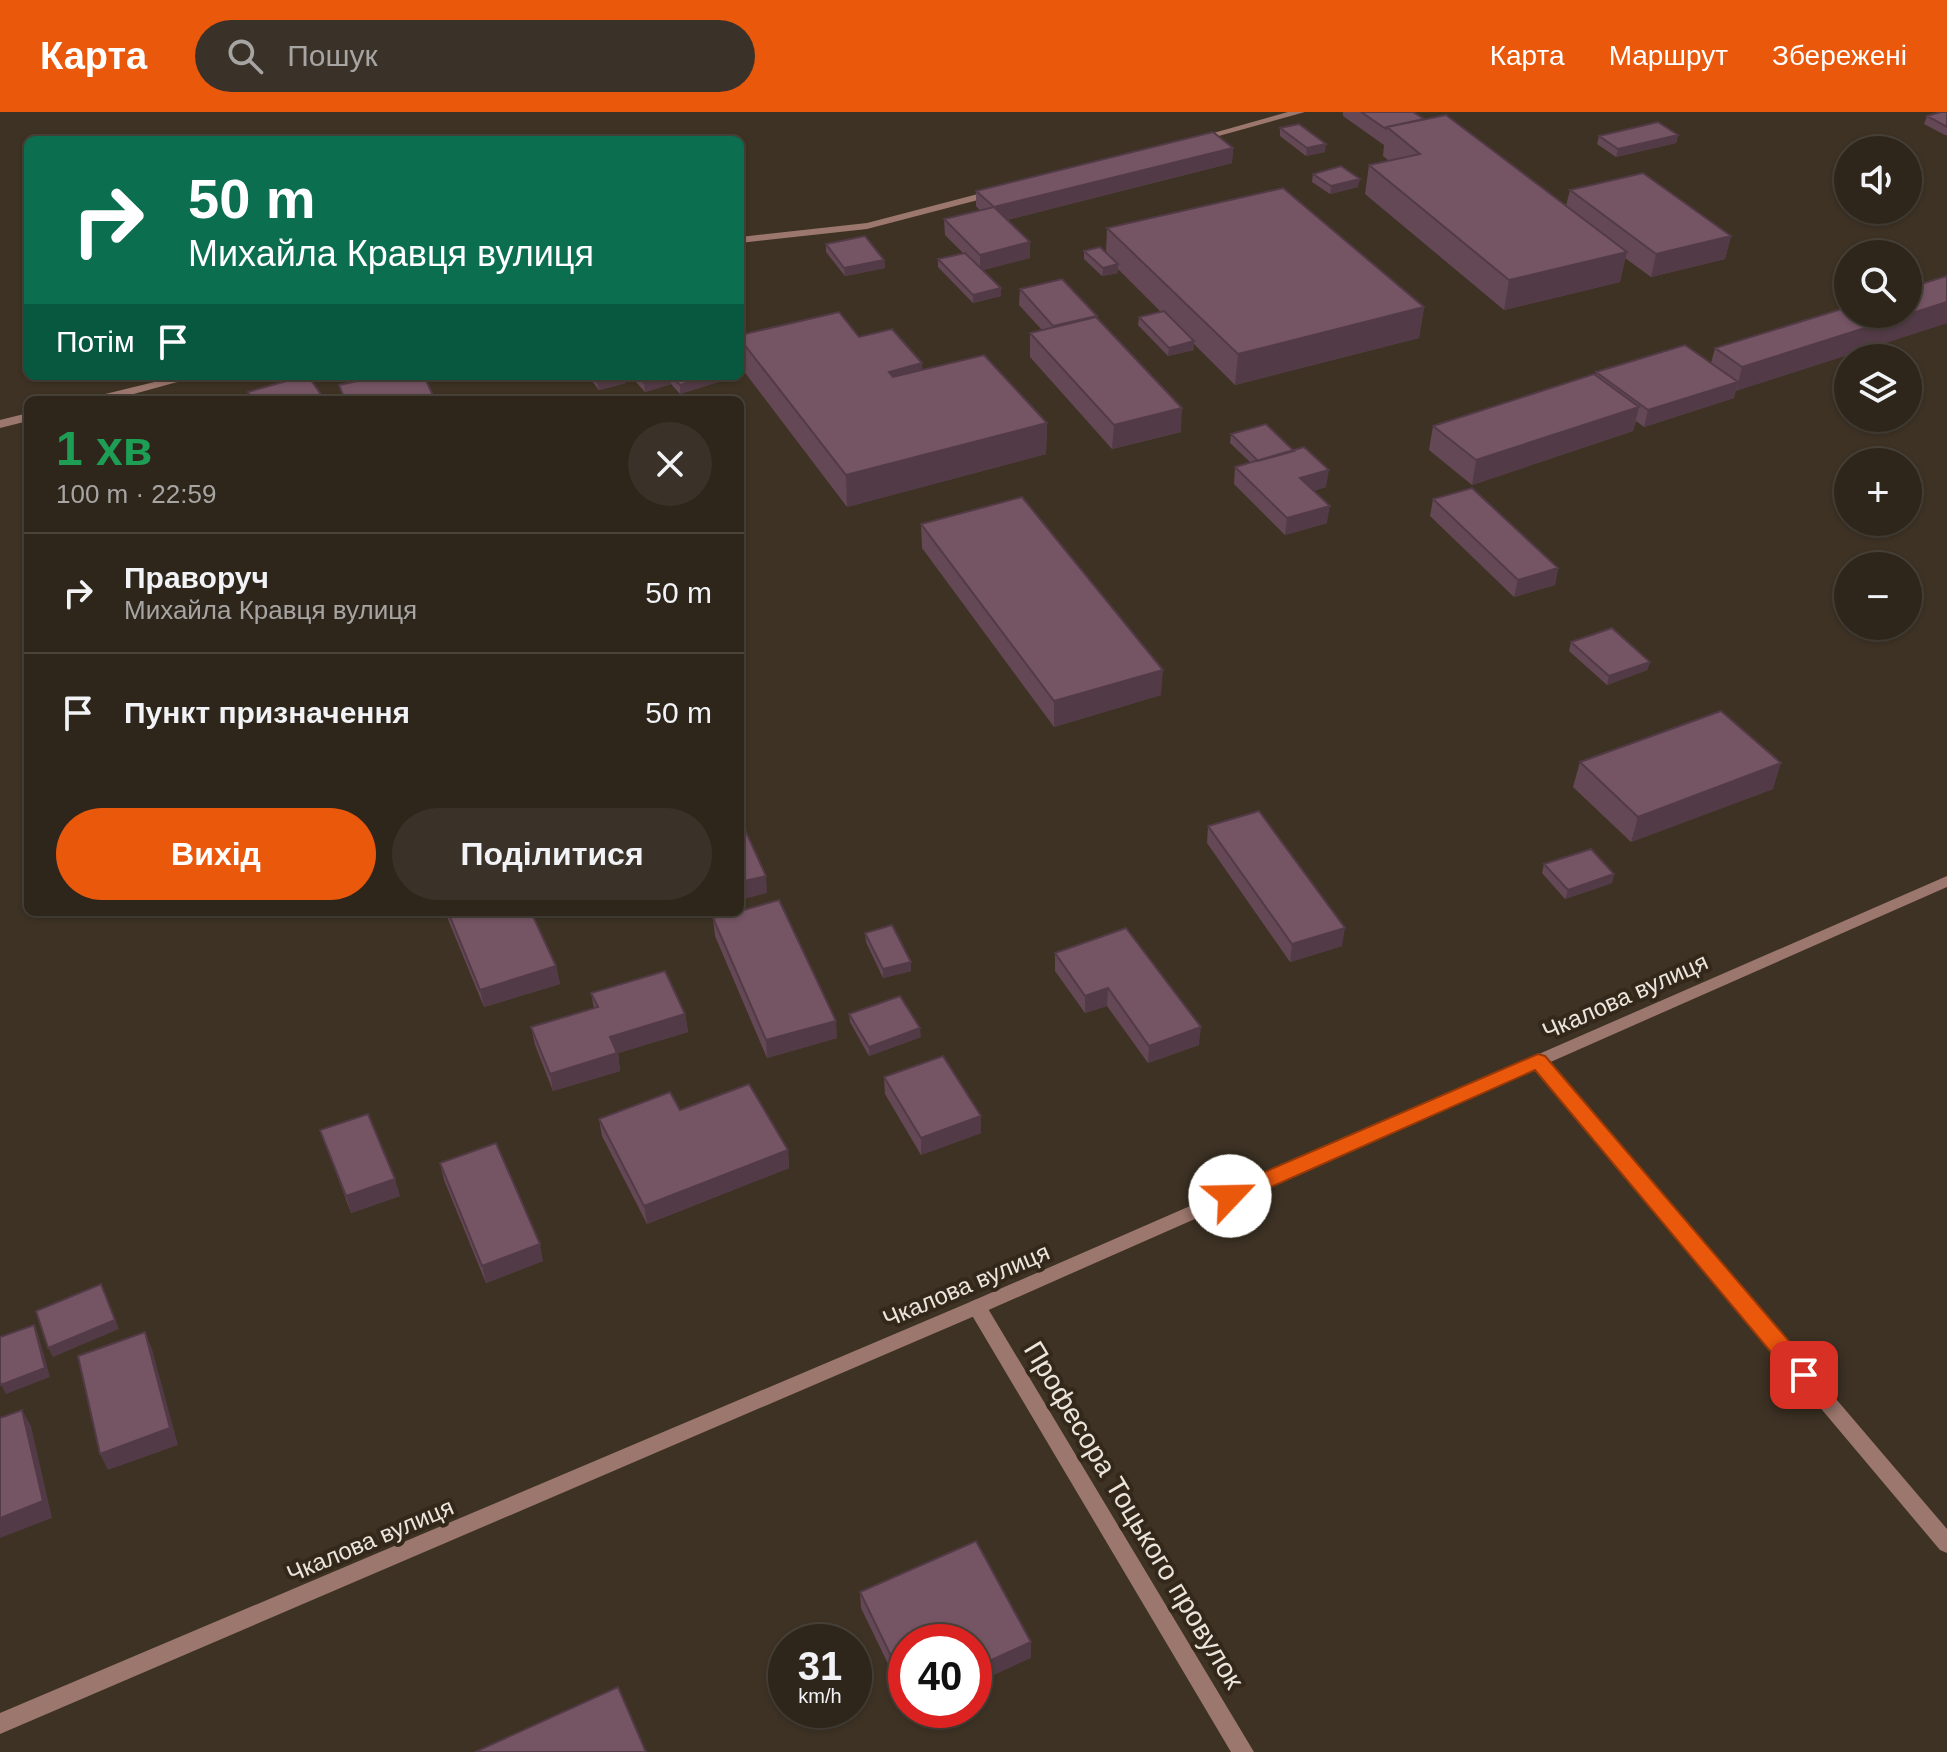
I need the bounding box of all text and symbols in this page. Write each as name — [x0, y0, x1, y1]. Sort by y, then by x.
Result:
search box — [195, 20, 755, 92]
icon: search — [223, 34, 267, 78]
text: Карта — [40, 35, 147, 77]
text: Пошук — [287, 39, 378, 72]
text: Карта — [1490, 40, 1565, 71]
text: Маршрут — [1609, 40, 1728, 71]
text: Збережені — [1772, 40, 1907, 71]
map controls — [1834, 136, 1922, 640]
button: sound — [1834, 136, 1922, 224]
text: 50 m — [188, 167, 316, 230]
icon: right — [56, 168, 160, 272]
text: Михайла Кравця вулиця — [188, 233, 594, 274]
button: search — [1834, 240, 1922, 328]
icon: arrive — [151, 320, 195, 364]
text: Потім — [56, 325, 135, 358]
button: layers — [1834, 344, 1922, 432]
text: 1 хв — [56, 422, 152, 475]
button: close — [628, 422, 712, 506]
button: + — [1834, 448, 1922, 536]
text: 100 m · 22:59 — [56, 479, 216, 509]
button: − — [1834, 552, 1922, 640]
text: Праворуч — [124, 561, 269, 594]
icon: right — [56, 571, 100, 615]
text: 50 m — [645, 576, 712, 609]
text: Михайла Кравця вулиця — [124, 595, 417, 625]
icon: arrive — [56, 691, 100, 735]
text: Пункт призначення — [124, 696, 410, 729]
text: 50 m — [645, 696, 712, 729]
button: Вихід — [56, 808, 376, 900]
button: Поділитися — [392, 808, 712, 900]
street label: Чкалова вулиця — [1538, 947, 1712, 1045]
position arrow — [1188, 1154, 1272, 1238]
street label: Чкалова вулиця — [879, 1238, 1053, 1332]
street label: Професора Тоцького провулок — [1018, 1336, 1250, 1695]
pin — [1770, 1341, 1838, 1409]
icon: arrive — [1782, 1353, 1826, 1397]
street label: Чкалова вулиця — [283, 1493, 457, 1587]
speed limit sign: 40 — [888, 1624, 992, 1728]
text: 31 — [798, 1644, 842, 1688]
text: km/h — [798, 1685, 842, 1707]

